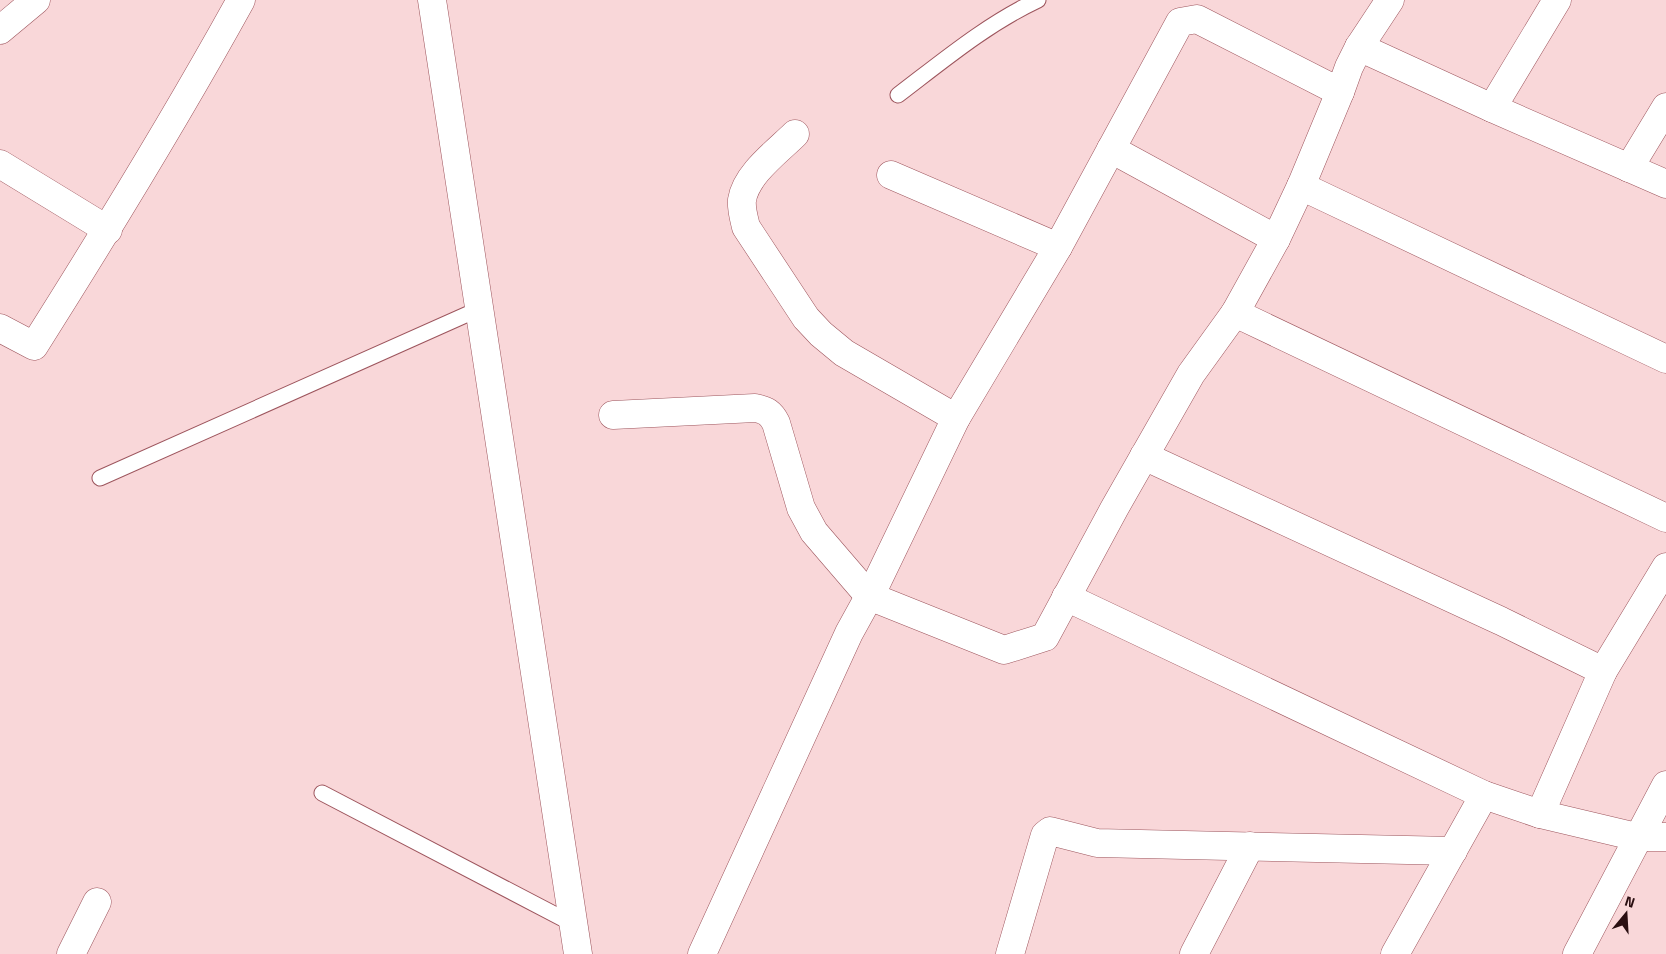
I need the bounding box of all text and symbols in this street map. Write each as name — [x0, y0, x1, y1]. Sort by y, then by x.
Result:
north arrow — [1601, 889, 1651, 939]
text: N — [1622, 890, 1638, 913]

